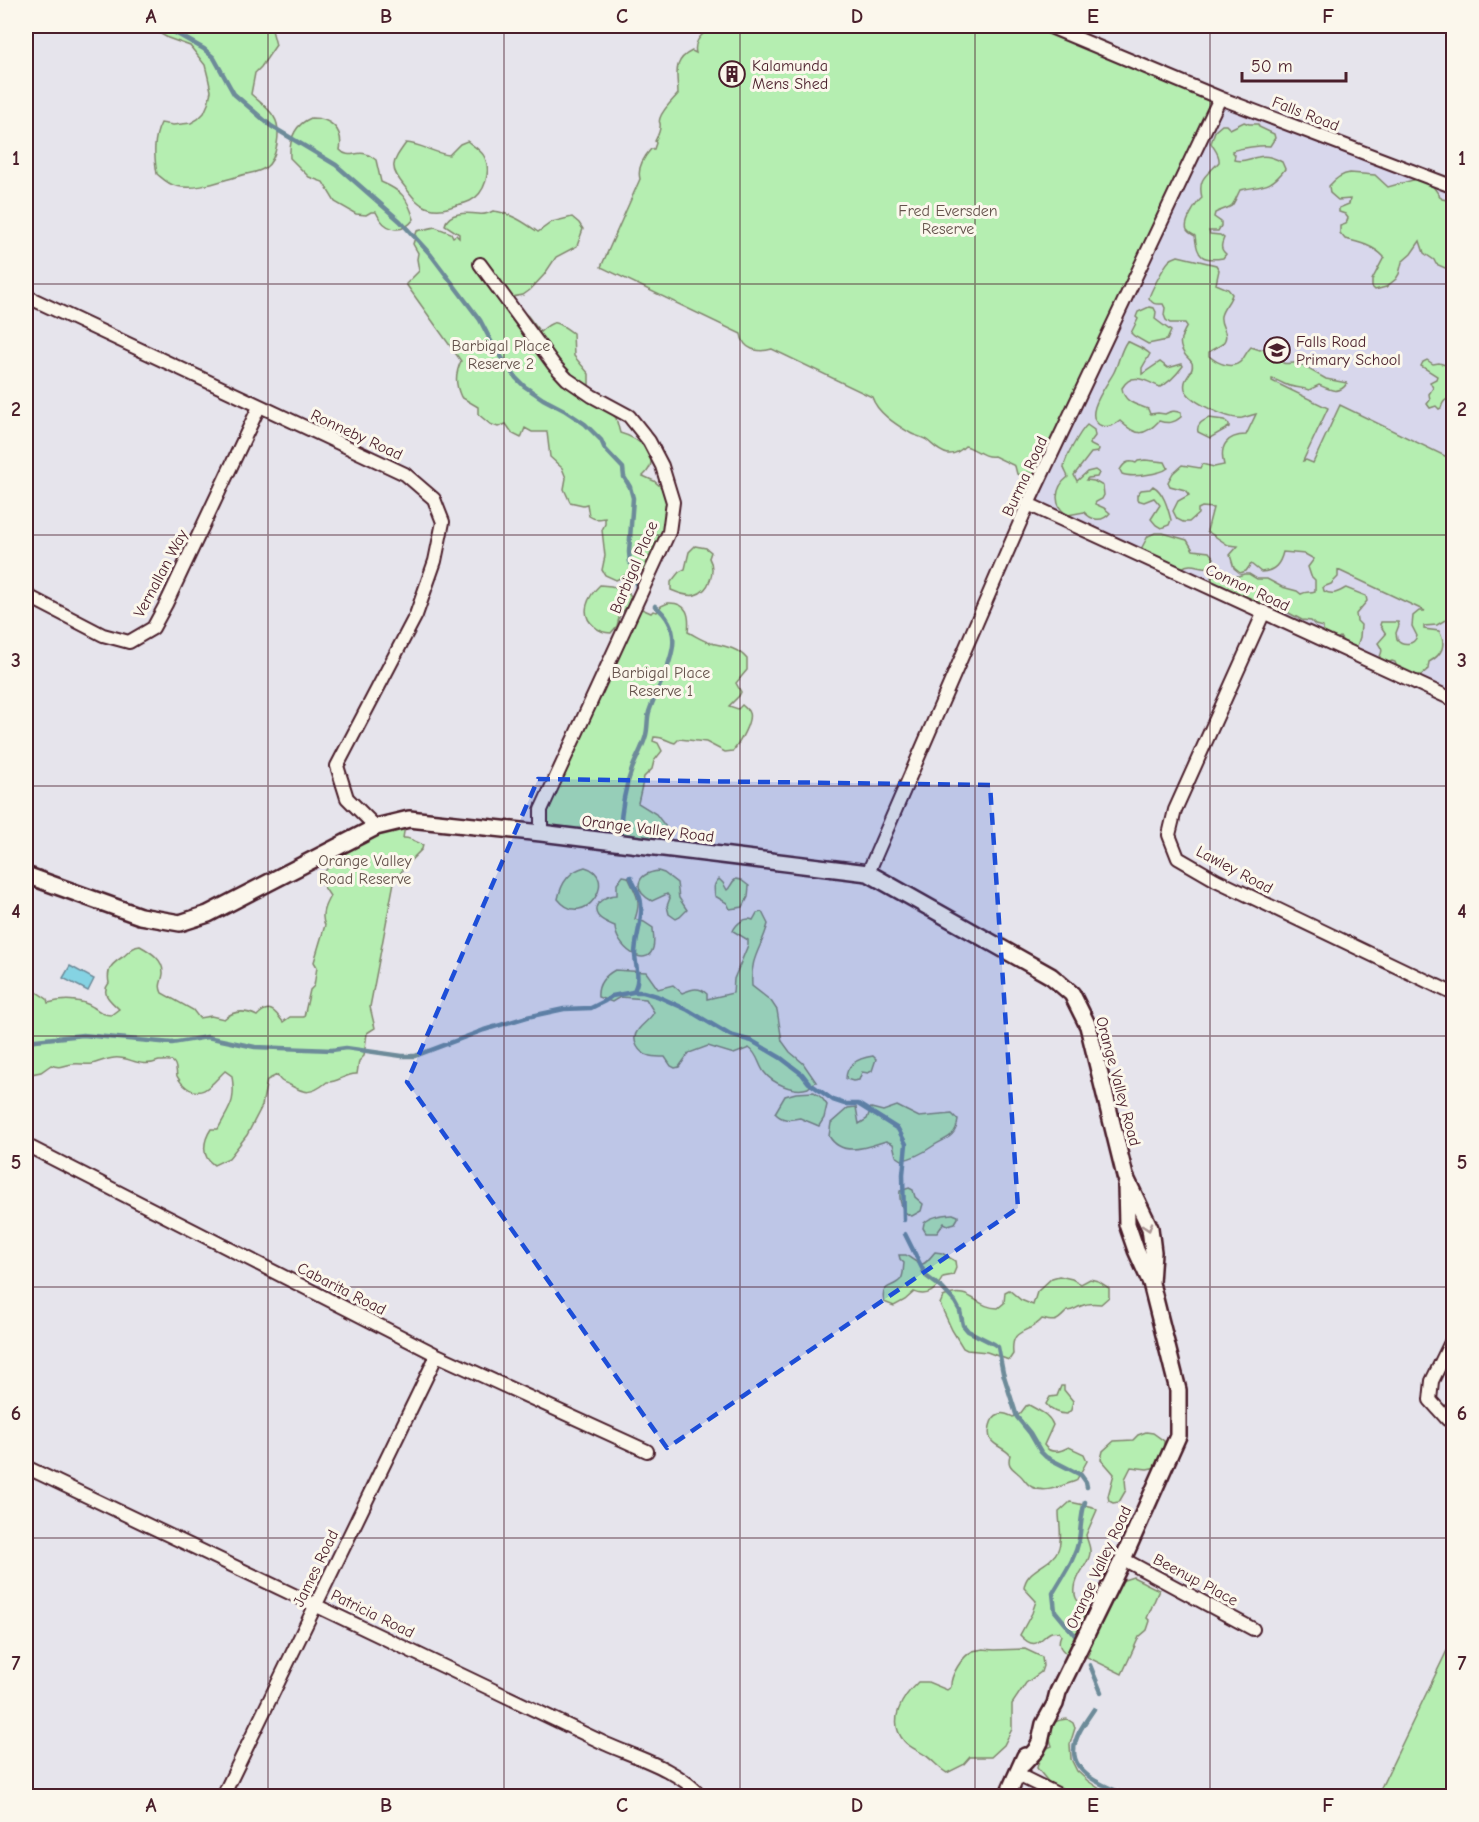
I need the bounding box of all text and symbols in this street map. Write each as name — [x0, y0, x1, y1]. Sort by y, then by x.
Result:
text: A — [145, 5, 157, 28]
text: B — [380, 5, 392, 28]
text: C — [616, 5, 628, 28]
text: D — [851, 5, 863, 28]
text: E — [1087, 5, 1099, 28]
text: F — [1322, 5, 1334, 28]
scale bar — [1242, 45, 1346, 83]
text: 50 m — [1251, 56, 1293, 77]
place label: Kalamunda Mens Shed — [752, 57, 828, 93]
building icon: Kalamunda Mens Shed — [717, 59, 747, 89]
street label: Falls Road — [1270, 93, 1342, 135]
text: 1 — [12, 147, 20, 170]
text: 1 — [1458, 147, 1466, 170]
park label: Fred Eversden Reserve — [898, 202, 998, 238]
place label: Falls Road Primary School — [1296, 333, 1401, 369]
school or university icon: Falls Road Primary School — [1262, 335, 1292, 365]
park label: Barbigal Place Reserve 2 — [452, 337, 550, 373]
text: 2 — [11, 398, 21, 421]
text: 2 — [1457, 398, 1467, 421]
street label: Ronneby Road — [308, 406, 405, 464]
street label: Burma Road — [999, 434, 1051, 519]
street label: Barbigal Place — [606, 518, 662, 616]
street label: Vernallan Way — [130, 526, 192, 620]
street label: Connor Road — [1203, 561, 1292, 615]
text: 3 — [11, 649, 21, 672]
text: 3 — [1457, 649, 1467, 672]
park label: Barbigal Place Reserve 1 — [612, 664, 710, 700]
street label: Orange Valley Road — [581, 812, 715, 846]
street label: Lawley Road — [1193, 842, 1276, 898]
park label: Orange Valley Road Reserve — [318, 852, 413, 888]
text: 4 — [11, 900, 21, 923]
text: 4 — [1457, 900, 1467, 923]
street label: Orange Valley Road — [1092, 1015, 1144, 1148]
text: 5 — [11, 1151, 21, 1174]
text: 5 — [1457, 1151, 1467, 1174]
one-way arrow — [1140, 1222, 1153, 1232]
street label: Cabarita Road — [294, 1259, 389, 1319]
text: 6 — [11, 1402, 21, 1425]
text: 6 — [1457, 1402, 1467, 1425]
street label: Orange Valley Road — [1063, 1503, 1135, 1632]
street label: James Road — [290, 1527, 342, 1610]
street label: Beenup Place — [1150, 1550, 1241, 1610]
street label: Patricia Road — [328, 1586, 417, 1642]
text: 7 — [12, 1652, 21, 1675]
text: 7 — [1458, 1652, 1467, 1675]
text: A — [145, 1794, 157, 1817]
text: B — [380, 1794, 392, 1817]
text: C — [616, 1794, 628, 1817]
text: D — [851, 1794, 863, 1817]
text: E — [1087, 1794, 1099, 1817]
text: F — [1322, 1794, 1334, 1817]

